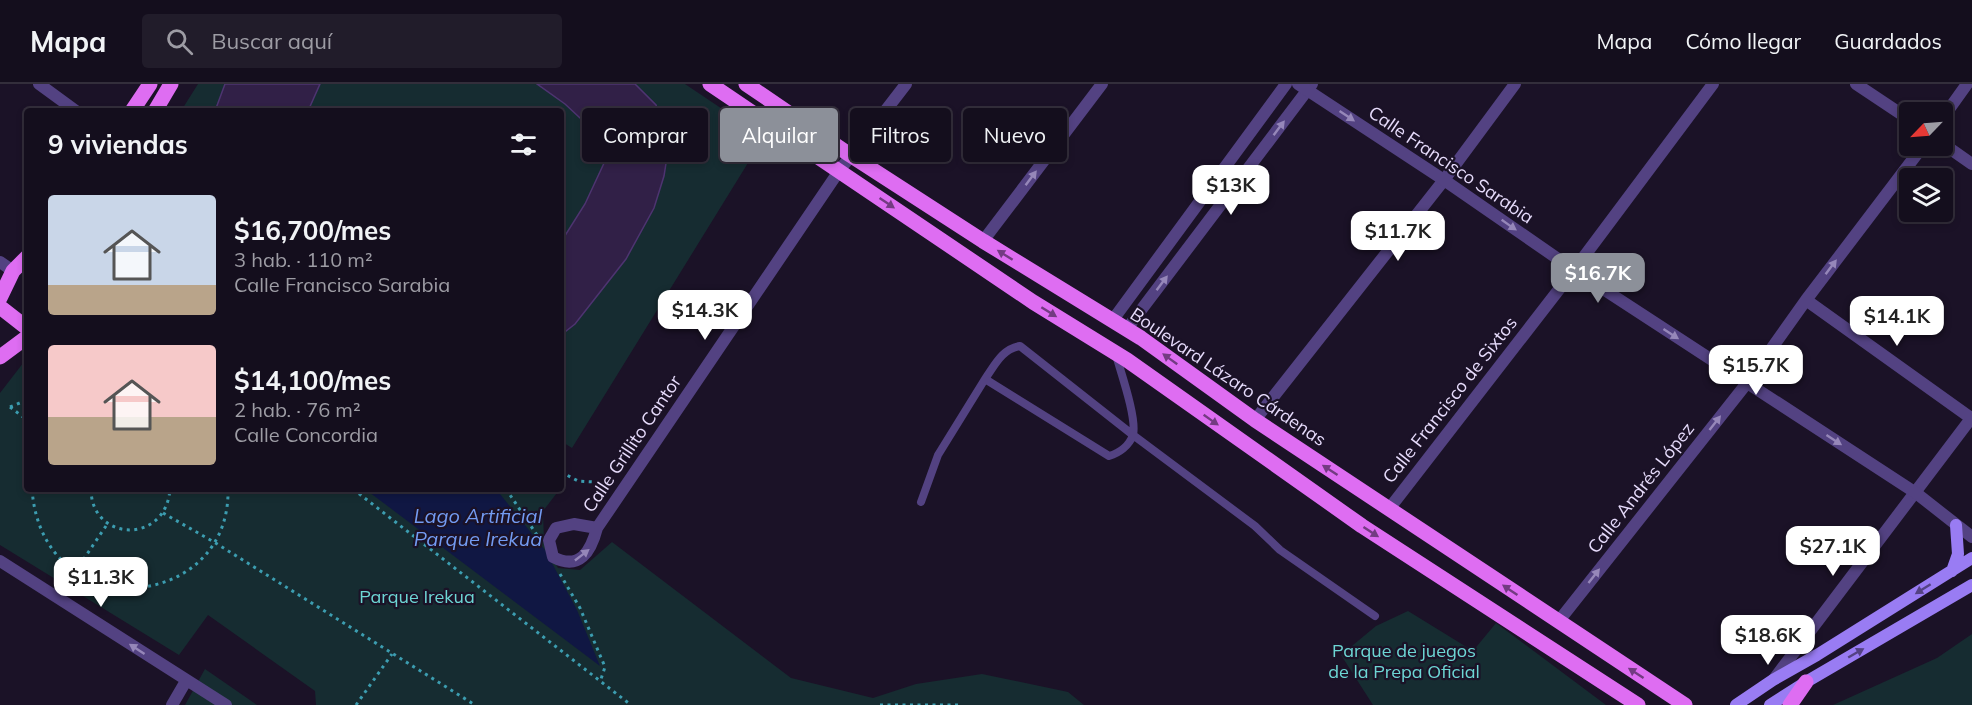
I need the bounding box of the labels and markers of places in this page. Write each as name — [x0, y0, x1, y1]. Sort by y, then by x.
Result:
pin: $13K — [1195, 165, 1267, 216]
pin: $11.7K — [1349, 211, 1447, 262]
pin: $16.7K — [1549, 253, 1647, 304]
pin: $14.3K — [656, 290, 754, 341]
pin: $14.1K — [1848, 296, 1946, 347]
pin: $15.7K — [1707, 345, 1805, 396]
pin: $27.1K — [1784, 526, 1882, 577]
pin: $11.3K — [52, 557, 150, 608]
pin: $18.6K — [1719, 615, 1817, 666]

